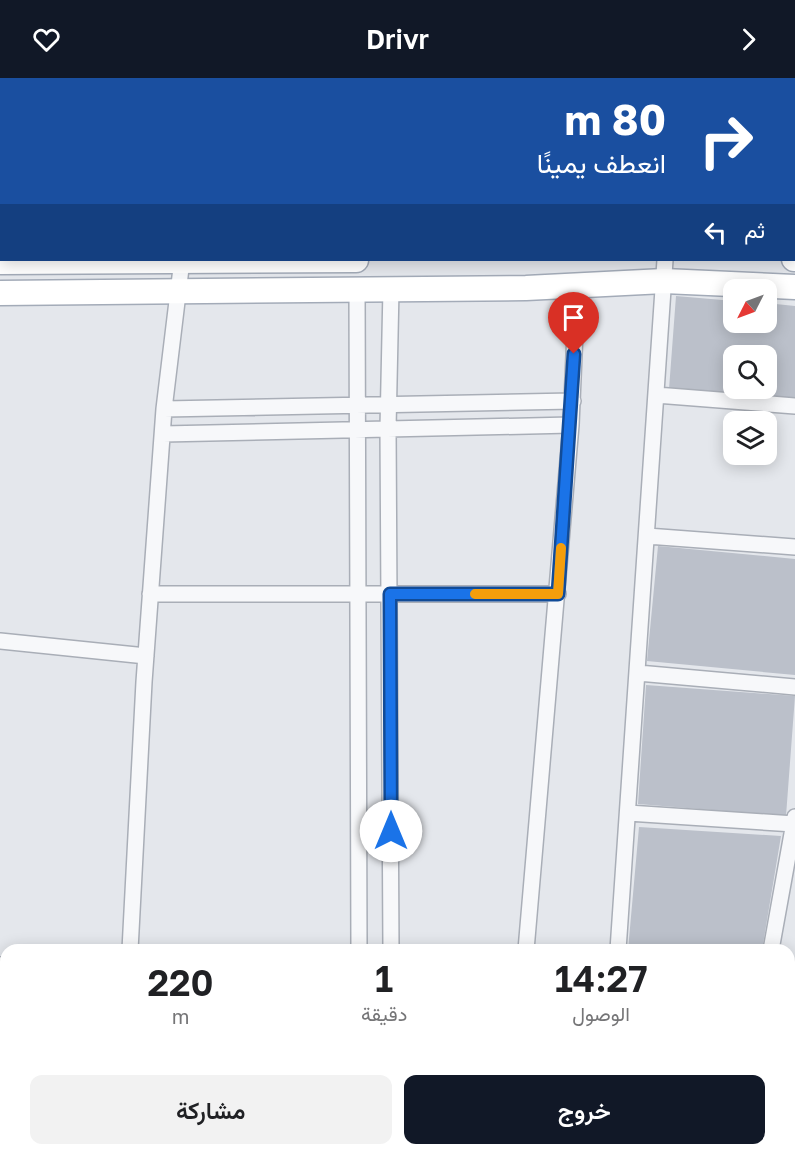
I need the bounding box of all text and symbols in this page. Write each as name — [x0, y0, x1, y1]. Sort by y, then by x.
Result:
icon: heart — [30, 23, 63, 56]
text: Drivr — [366, 23, 429, 55]
icon: forward — [732, 23, 765, 56]
text: 80 m — [565, 94, 666, 144]
icon: right — [687, 102, 765, 180]
text: انعطف يمينًا — [537, 147, 666, 179]
icon: left — [699, 216, 732, 249]
text: ثم — [744, 216, 765, 243]
north arrow — [723, 279, 777, 333]
map controls — [723, 279, 777, 465]
pin — [548, 292, 599, 354]
icon: arrive — [557, 301, 590, 334]
button: search — [723, 345, 777, 399]
button: layers — [723, 411, 777, 465]
position arrow — [359, 799, 423, 863]
text: 1 — [375, 957, 393, 1000]
text: 14:27 — [555, 957, 648, 1000]
text: 220 — [147, 961, 214, 1004]
text: دقيقة — [361, 1001, 407, 1025]
text: الوصول — [572, 1001, 630, 1025]
text: m — [172, 1004, 189, 1028]
button: مشاركة — [30, 1075, 392, 1144]
button: خروج — [404, 1075, 765, 1144]

